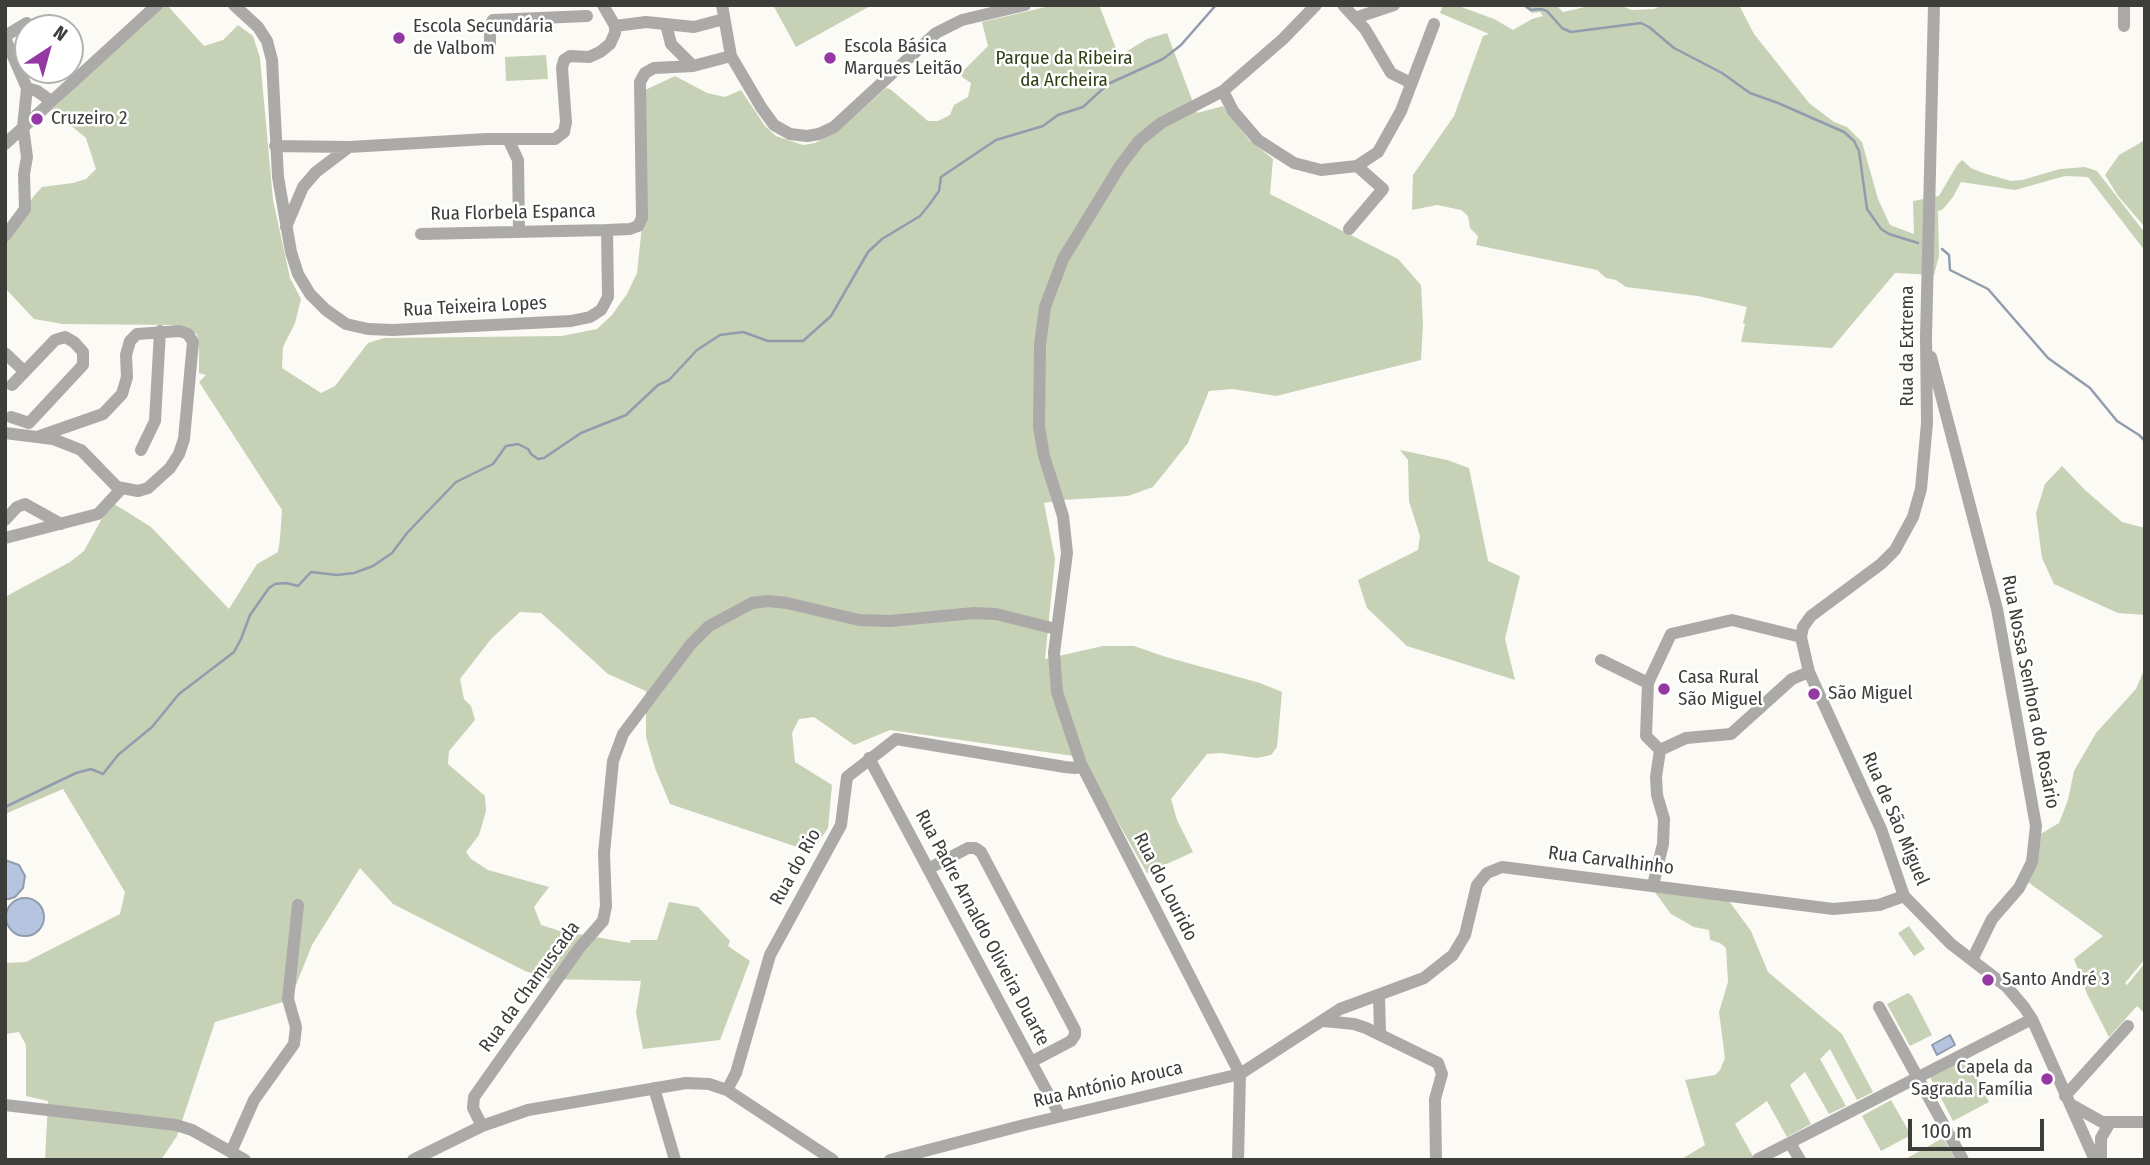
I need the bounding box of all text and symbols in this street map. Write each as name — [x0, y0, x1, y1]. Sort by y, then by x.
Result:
north arrow — [14, 14, 84, 84]
place label: Escola Secundária de Valbom — [413, 16, 553, 60]
text: N — [49, 21, 72, 46]
marker: Escola Secundária de Valbom — [391, 30, 407, 46]
place label: Escola Básica Marques Leitão — [844, 36, 963, 80]
park label: Parque da Ribeira da Archeira — [995, 48, 1133, 92]
marker: Escola Básica Marques Leitão — [822, 50, 838, 66]
place label: Cruzeiro 2 — [51, 108, 127, 130]
marker: Cruzeiro 2 — [29, 111, 45, 127]
street label: Rua Florbela Espanca — [430, 200, 596, 226]
street label: Rua da Extrema — [1897, 286, 1919, 406]
street label: Rua Teixeira Lopes — [403, 292, 547, 322]
street label: Rua Nossa Senhora do Rosário — [1996, 573, 2064, 811]
place label: Casa Rural São Miguel — [1678, 667, 1763, 711]
marker: Casa Rural São Miguel — [1656, 681, 1672, 697]
place label: São Miguel — [1828, 683, 1913, 705]
marker: São Miguel — [1806, 686, 1822, 702]
street label: Rua de São Miguel — [1857, 749, 1933, 889]
street label: Rua Padre Arnaldo Oliveira Duarte — [910, 806, 1054, 1050]
street label: Rua do Rio — [766, 825, 826, 909]
street label: Rua do Lourido — [1128, 829, 1202, 945]
street label: Rua Carvalhinho — [1547, 842, 1675, 880]
street label: Rua da Chamuscada — [475, 917, 585, 1057]
place label: Santo André 3 — [2002, 969, 2110, 991]
marker: Santo André 3 — [1980, 972, 1996, 988]
street label: Rua António Arouca — [1031, 1057, 1185, 1113]
place label: Capela da Sagrada Família — [1911, 1057, 2033, 1101]
marker: Capela da Sagrada Família — [2039, 1071, 2055, 1087]
scale bar — [1912, 1106, 2048, 1150]
text: 100 m — [1921, 1118, 1972, 1144]

